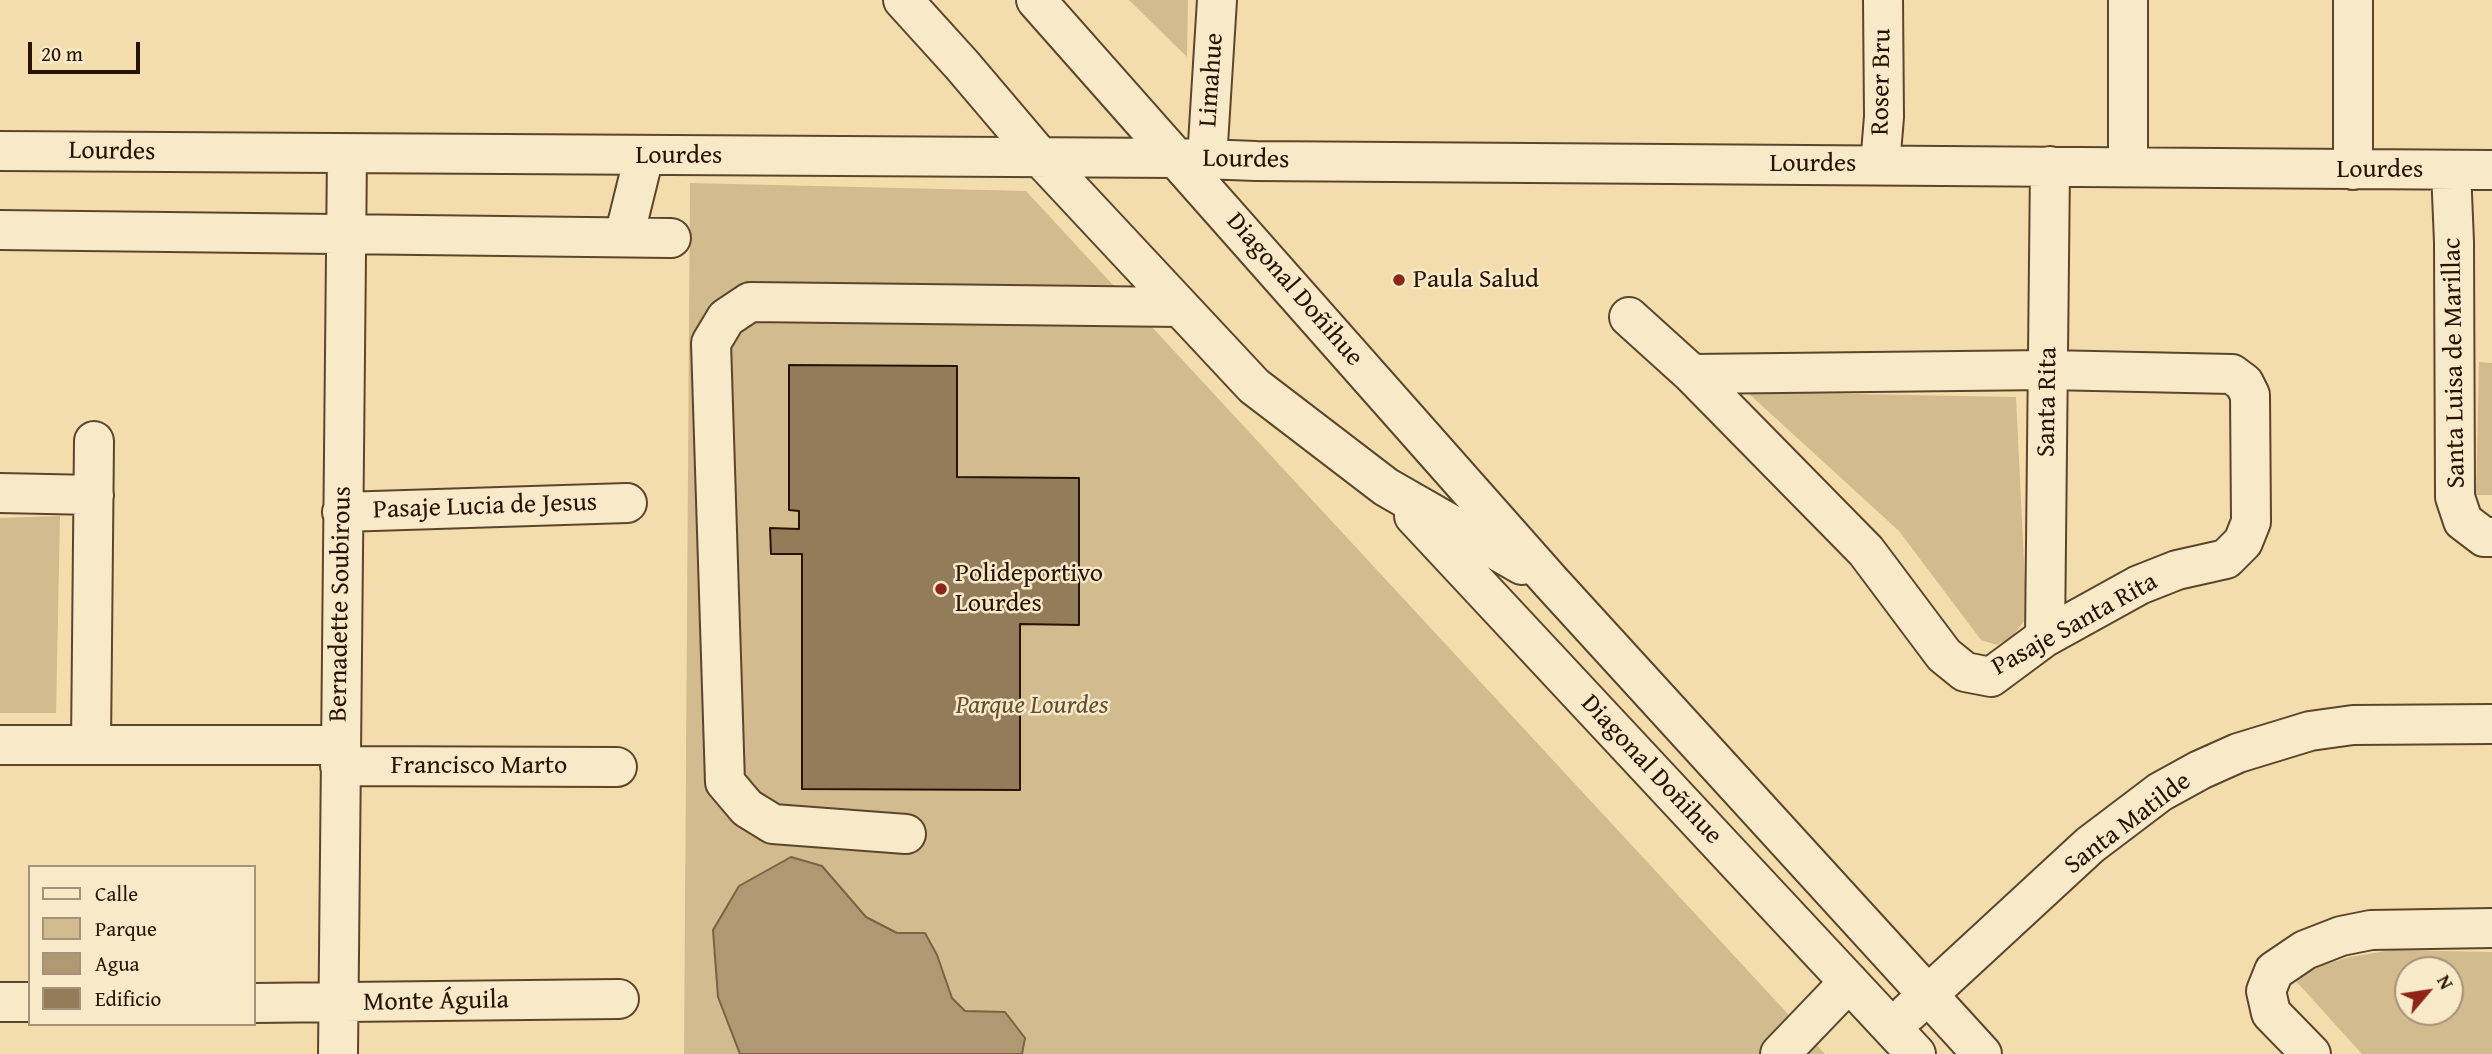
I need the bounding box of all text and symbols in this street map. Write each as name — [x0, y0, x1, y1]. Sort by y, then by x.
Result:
scale bar — [32, 28, 144, 72]
street label: Roser Bru — [1865, 28, 1899, 136]
street label: Limahue — [1193, 32, 1231, 128]
text: 20 m — [41, 38, 83, 69]
street label: Lourdes — [68, 136, 156, 168]
street label: Lourdes — [636, 140, 722, 172]
street label: Lourdes — [1202, 144, 1290, 176]
street label: Lourdes — [1770, 148, 1856, 180]
street label: Lourdes — [2337, 154, 2423, 186]
street label: Diagonal Doñihue — [1219, 207, 1369, 373]
street label: Santa Luisa de Marillac — [2437, 237, 2473, 489]
place label: Paula Salud — [1413, 264, 1539, 296]
marker: Paula Salud — [1391, 272, 1407, 288]
street label: Santa Rita — [2031, 346, 2065, 458]
street label: Bernadette Soubirous — [323, 486, 359, 722]
street label: Pasaje Lucia de Jesus — [372, 487, 598, 527]
place label: Polideportivo Lourdes — [955, 558, 1103, 620]
street label: Pasaje Santa Rita — [1987, 567, 2163, 683]
marker: Polideportivo Lourdes — [933, 581, 949, 597]
street label: Diagonal Doñihue — [1574, 689, 1728, 851]
park label: Parque Lourdes — [956, 690, 1108, 722]
street label: Francisco Marto — [391, 750, 567, 782]
street label: Santa Matilde — [2059, 766, 2197, 882]
legend — [28, 865, 256, 1026]
text: Calle — [95, 878, 138, 909]
text: Parque — [95, 913, 157, 944]
text: Agua — [95, 948, 139, 979]
north arrow — [2394, 956, 2464, 1026]
text: N — [2430, 969, 2461, 994]
text: Edificio — [95, 983, 161, 1014]
street label: Monte Águila — [363, 985, 509, 1019]

